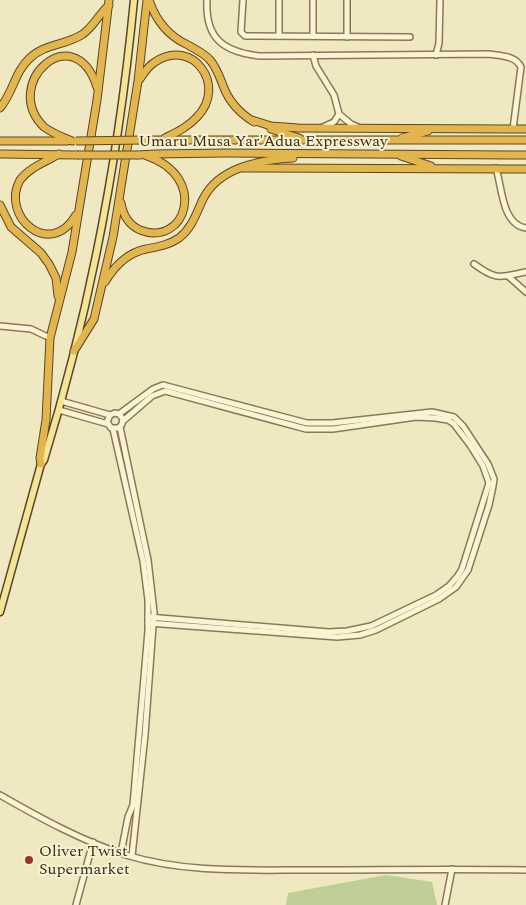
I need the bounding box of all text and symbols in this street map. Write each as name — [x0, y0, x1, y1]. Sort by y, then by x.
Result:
street label: Umaru Musa Yar'Adua Expressway — [138, 129, 389, 153]
place label: Oliver Twist Supermarket — [39, 839, 130, 881]
marker: Oliver Twist Supermarket — [23, 854, 35, 866]

